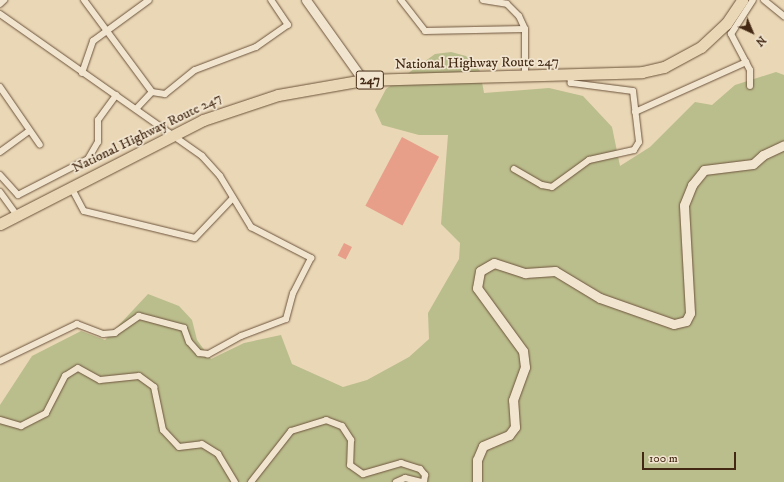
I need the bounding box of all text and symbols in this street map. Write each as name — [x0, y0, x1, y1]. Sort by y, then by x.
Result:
north arrow — [732, 12, 772, 52]
text: N — [752, 32, 768, 49]
street label: National Highway Route 247 — [395, 53, 559, 73]
road number: 247 — [355, 69, 385, 91]
street label: National Highway Route 247 — [69, 89, 225, 177]
scale bar — [644, 444, 738, 470]
text: 100 m — [649, 451, 678, 466]

